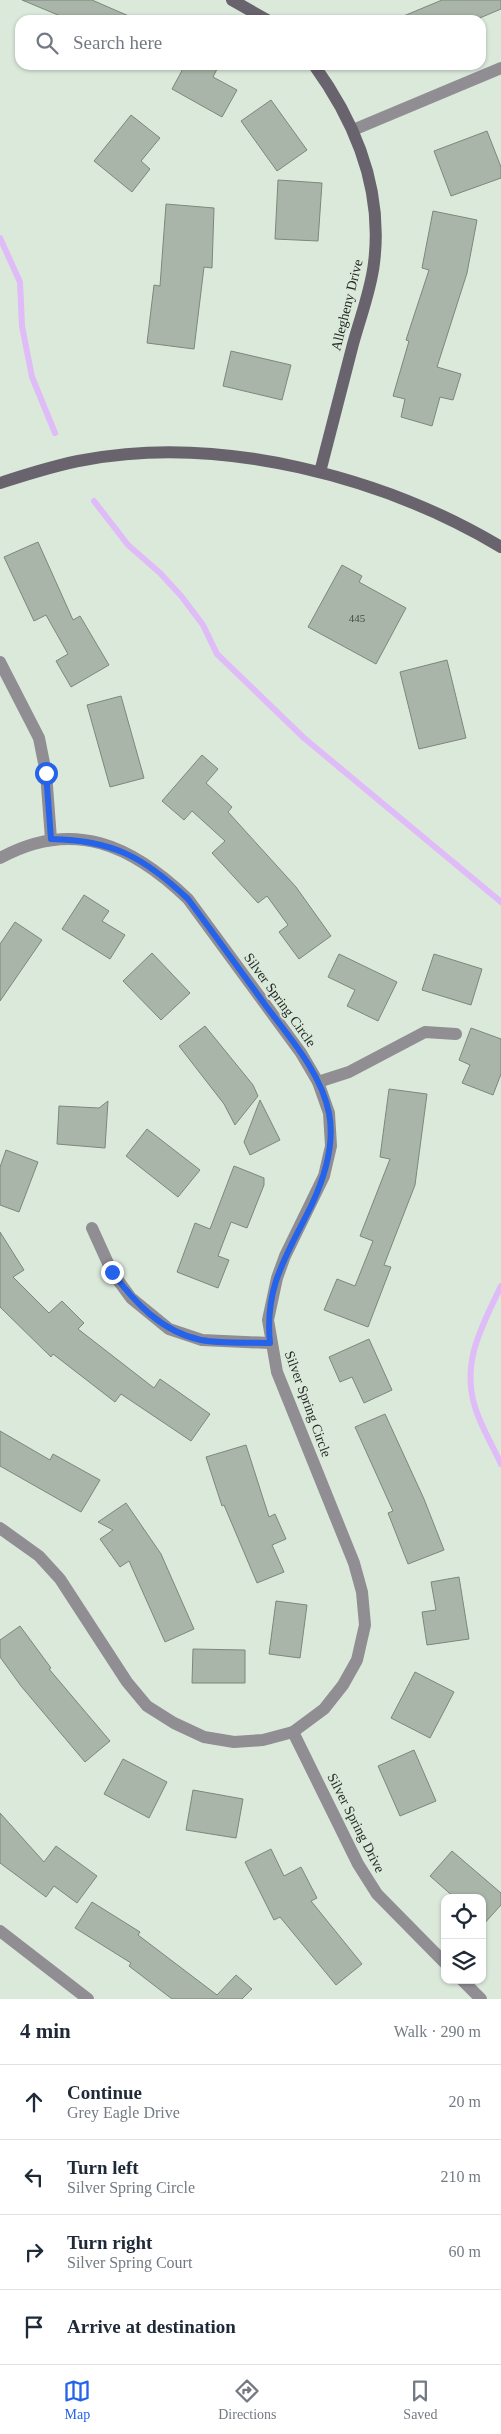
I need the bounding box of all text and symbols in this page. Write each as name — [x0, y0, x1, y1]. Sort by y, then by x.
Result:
search box — [15, 15, 486, 70]
icon: search — [33, 29, 61, 57]
text: Search here — [73, 32, 162, 53]
street label: Allegheny Drive — [328, 258, 366, 352]
house number: 445 — [349, 612, 366, 624]
route start — [35, 762, 58, 785]
street label: Silver Spring Circle — [241, 950, 319, 1050]
route end — [101, 1261, 124, 1284]
street label: Silver Spring Circle — [282, 1349, 334, 1459]
street label: Silver Spring Drive — [324, 1771, 388, 1875]
map controls — [441, 1894, 486, 1984]
button: locate — [441, 1894, 486, 1939]
button: layers — [441, 1939, 486, 1984]
text: 4 min — [20, 2019, 71, 2043]
text: Walk · 290 m — [394, 2023, 481, 2040]
text: Continue — [67, 2082, 142, 2103]
icon: ahead — [20, 2088, 48, 2116]
text: 20 m — [449, 2093, 481, 2110]
text: Grey Eagle Drive — [67, 2104, 180, 2121]
text: Turn left — [67, 2157, 139, 2178]
icon: left — [20, 2163, 48, 2191]
text: 210 m — [441, 2168, 481, 2185]
text: Silver Spring Circle — [67, 2179, 195, 2196]
text: Turn right — [67, 2232, 152, 2253]
icon: right — [20, 2238, 48, 2266]
text: 60 m — [449, 2243, 481, 2260]
text: Silver Spring Court — [67, 2254, 192, 2271]
icon: arrive — [20, 2313, 48, 2341]
text: Arrive at destination — [67, 2316, 236, 2337]
tab: Map — [63, 2377, 91, 2423]
tab: Directions — [218, 2377, 277, 2423]
tab: Saved — [403, 2377, 438, 2423]

